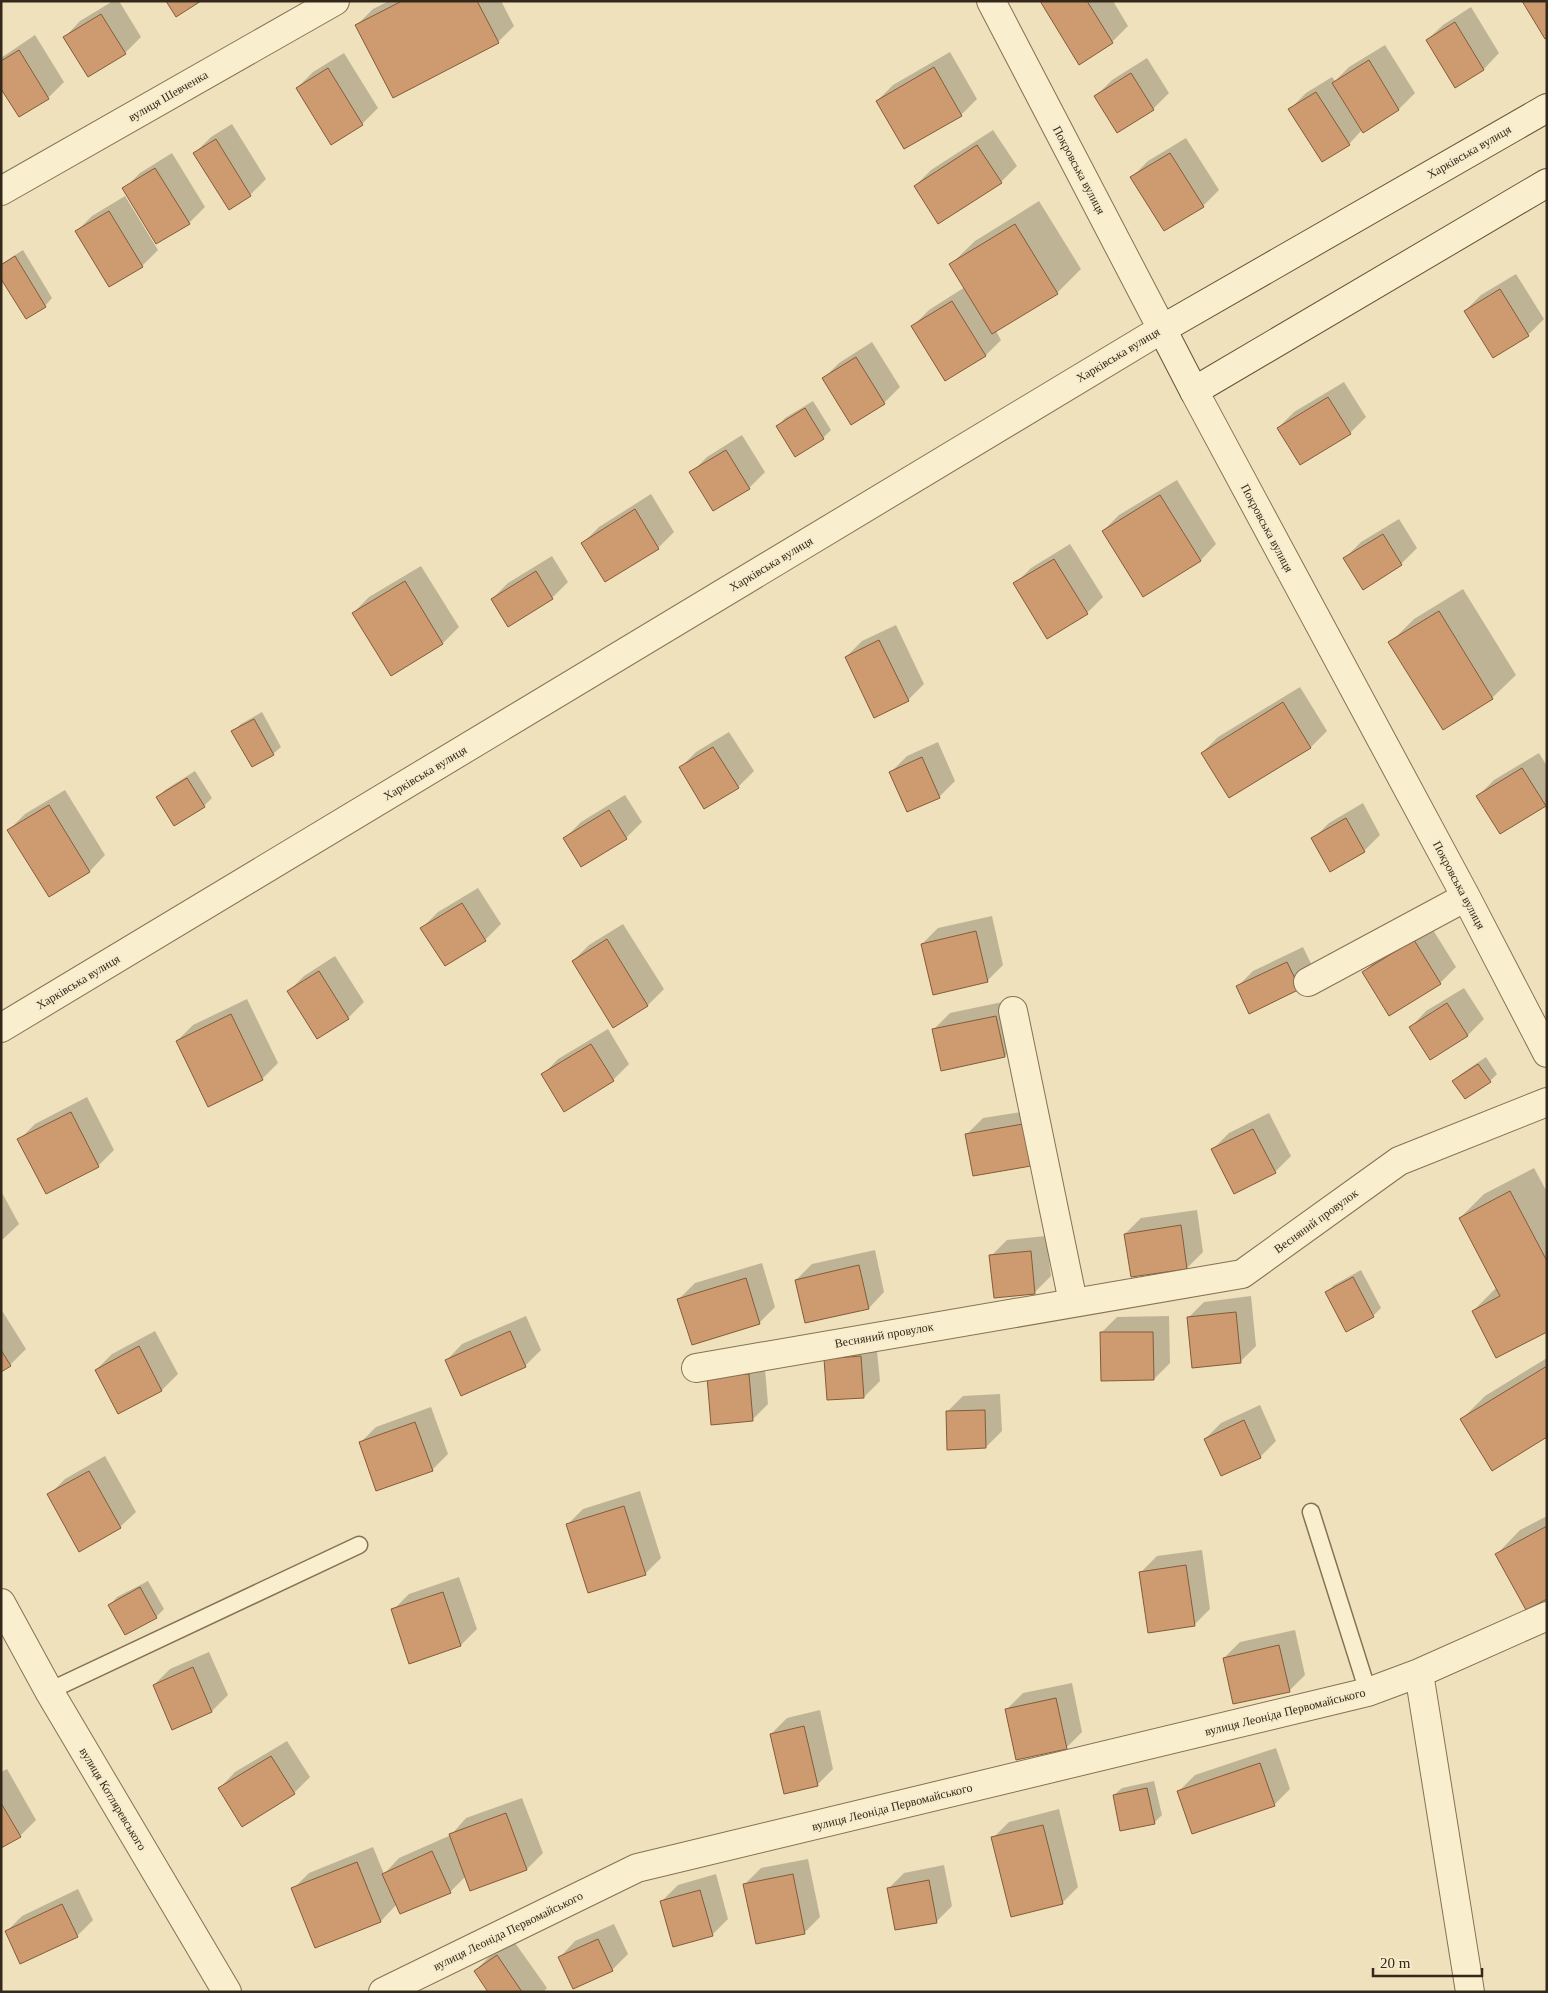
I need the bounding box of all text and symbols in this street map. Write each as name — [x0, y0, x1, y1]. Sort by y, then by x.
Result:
street label: вулиця Шевченка — [126, 67, 211, 124]
street label: Харківська вулиця — [1425, 122, 1514, 182]
street label: Покровська вулиця — [1050, 123, 1108, 217]
street label: Харківська вулиця — [1074, 324, 1163, 385]
street label: Покровська вулиця — [1238, 481, 1296, 575]
street label: Харківська вулиця — [727, 533, 816, 594]
street label: Харківська вулиця — [381, 742, 470, 803]
street label: Покровська вулиця — [1430, 838, 1488, 932]
street label: Харківська вулиця — [34, 951, 123, 1012]
street label: Весняний провулок — [1271, 1186, 1361, 1256]
street label: Весняний провулок — [833, 1319, 935, 1351]
street label: вулиця Леоніда Первомайського — [1203, 1685, 1367, 1739]
street label: вулиця Котляревського — [77, 1745, 149, 1853]
street label: вулиця Леоніда Первомайського — [810, 1780, 974, 1834]
street label: вулиця Леоніда Первомайського — [431, 1889, 585, 1973]
scale bar — [1373, 1946, 1482, 1978]
text: 20 m — [1380, 1955, 1411, 1971]

